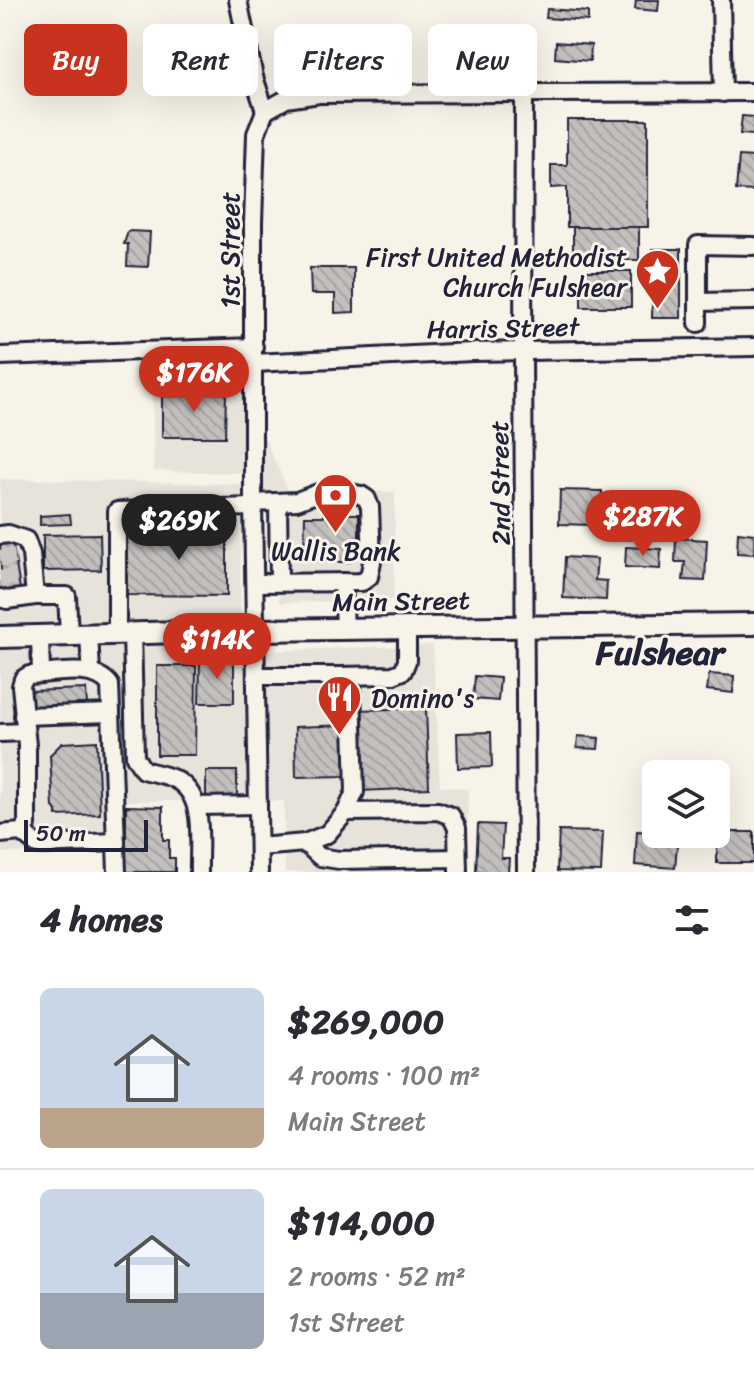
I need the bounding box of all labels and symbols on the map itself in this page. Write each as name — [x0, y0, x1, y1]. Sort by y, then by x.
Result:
street label: 1st Street — [207, 192, 253, 308]
place label: First United Methodist Church Fulshear — [366, 234, 628, 310]
place icon: First United Methodist Church Fulshear — [634, 248, 682, 311]
street label: Harris Street — [427, 304, 581, 352]
pin: $176K — [138, 346, 250, 414]
street label: 2nd Street — [476, 420, 524, 546]
bank icon: Wallis Bank — [312, 472, 360, 535]
pin: $287K — [587, 490, 699, 558]
pin: $269K — [123, 494, 235, 562]
place label: Wallis Bank — [271, 528, 401, 574]
street label: Main Street — [332, 577, 470, 625]
pin: $114K — [161, 613, 273, 681]
district label: Fulshear — [595, 623, 727, 683]
restaurant icon: Domino's — [316, 674, 364, 737]
place label: Domino's — [371, 675, 475, 721]
scale bar — [24, 816, 148, 852]

